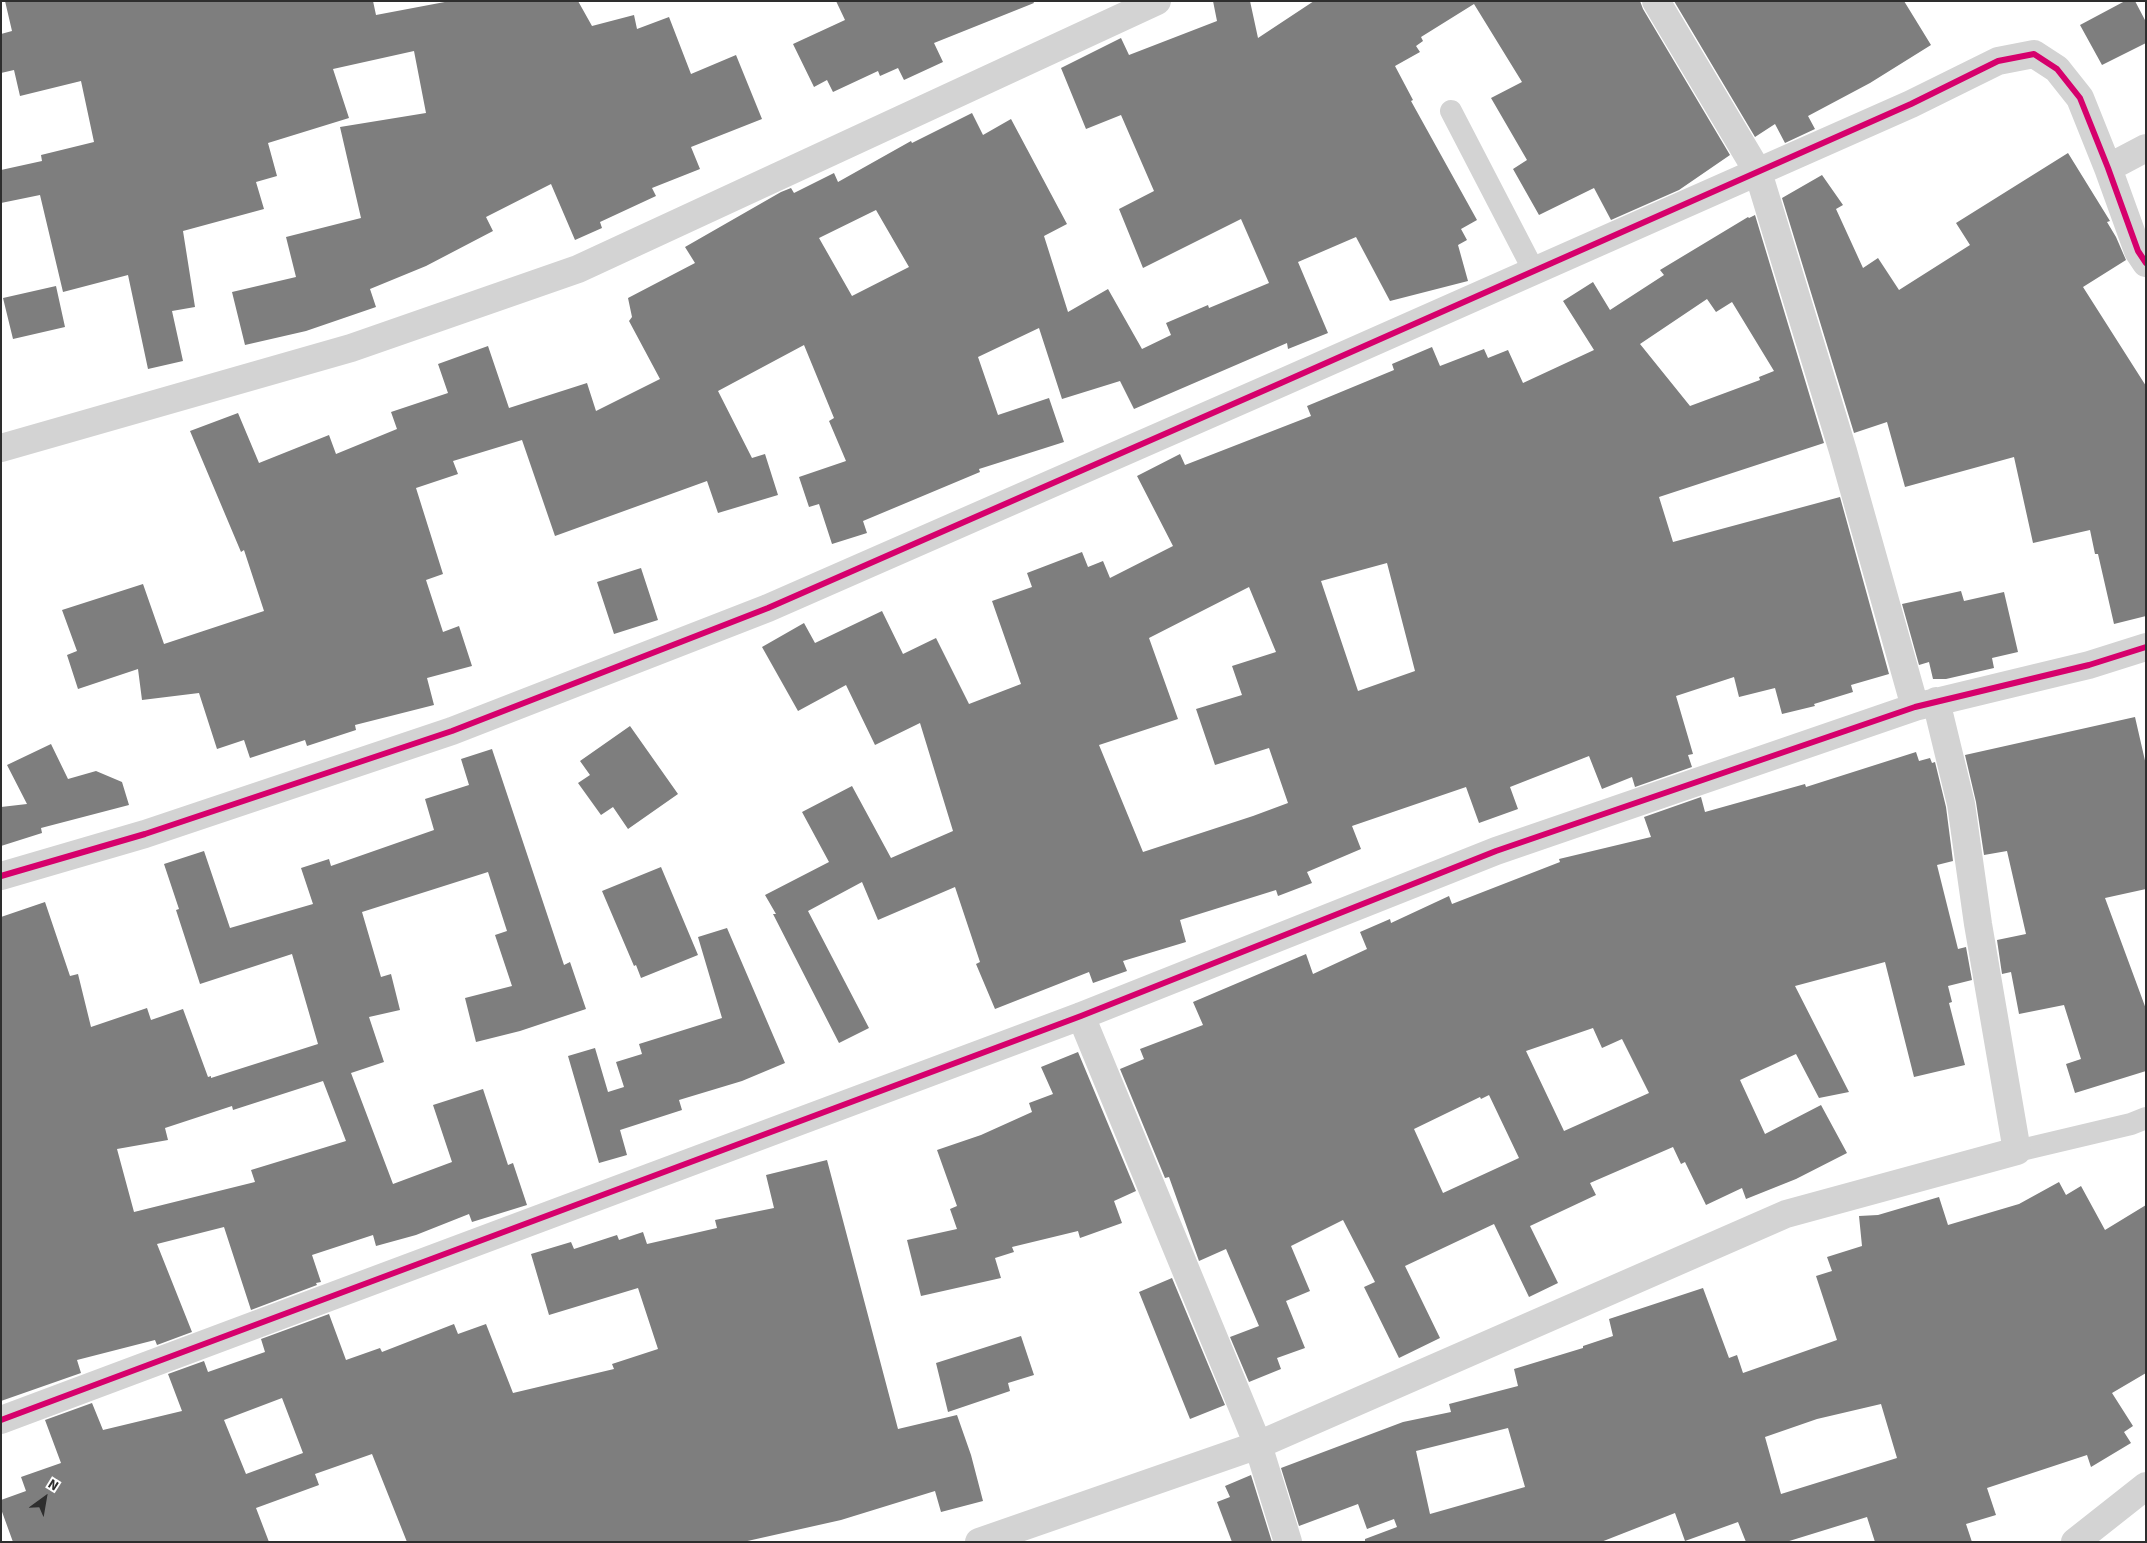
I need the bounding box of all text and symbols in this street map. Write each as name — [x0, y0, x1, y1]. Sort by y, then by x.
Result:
north arrow — [20, 1473, 70, 1523]
text: N — [44, 1474, 62, 1496]

